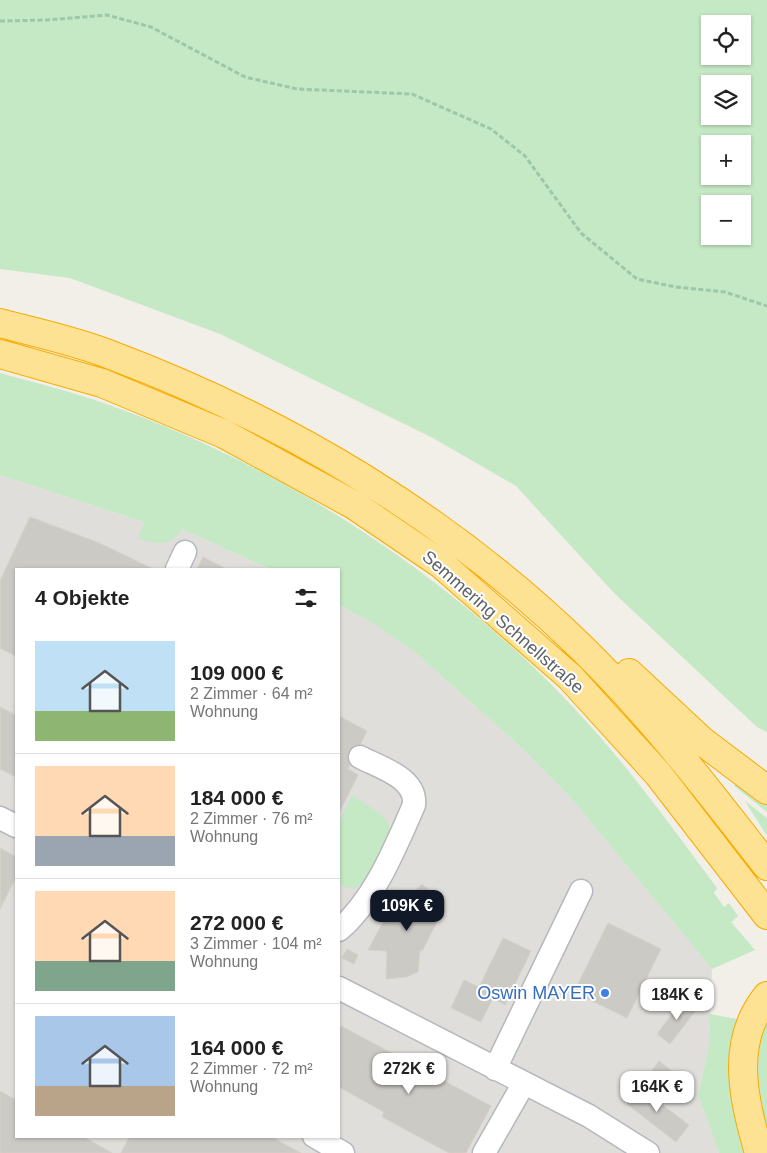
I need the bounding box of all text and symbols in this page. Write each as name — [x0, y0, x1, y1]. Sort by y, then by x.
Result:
map controls — [701, 15, 751, 245]
button: locate — [701, 15, 751, 65]
button: layers — [701, 75, 751, 125]
button: + — [701, 135, 751, 185]
button: − — [701, 195, 751, 245]
street label: Semmering Schnellstraße — [418, 547, 588, 697]
icon: filters — [292, 584, 320, 612]
text: 4 Objekte — [35, 586, 130, 609]
icon: home — [75, 661, 135, 721]
text: 109 000 € — [190, 661, 283, 684]
text: 2 Zimmer · 64 m² — [190, 685, 313, 702]
text: Wohnung — [190, 703, 258, 720]
icon: home — [75, 786, 135, 846]
text: 184 000 € — [190, 786, 283, 809]
text: 2 Zimmer · 76 m² — [190, 810, 313, 827]
text: Wohnung — [190, 828, 258, 845]
pin: 109K € — [366, 890, 448, 932]
text: 109K € — [381, 897, 433, 914]
icon: home — [75, 911, 135, 971]
text: 272 000 € — [190, 911, 283, 934]
text: 3 Zimmer · 104 m² — [190, 935, 322, 952]
text: Wohnung — [190, 953, 258, 970]
pin: 184K € — [636, 978, 718, 1021]
place label: Oswin MAYER — [477, 983, 595, 1003]
text: 184K € — [651, 986, 703, 1003]
marker: Oswin MAYER — [599, 987, 611, 999]
icon: home — [75, 1036, 135, 1096]
text: 164 000 € — [190, 1036, 283, 1059]
pin: 272K € — [368, 1052, 450, 1095]
text: 2 Zimmer · 72 m² — [190, 1060, 313, 1077]
text: 272K € — [383, 1060, 435, 1077]
pin: 164K € — [616, 1070, 698, 1113]
text: Wohnung — [190, 1078, 258, 1095]
text: 164K € — [631, 1078, 683, 1095]

